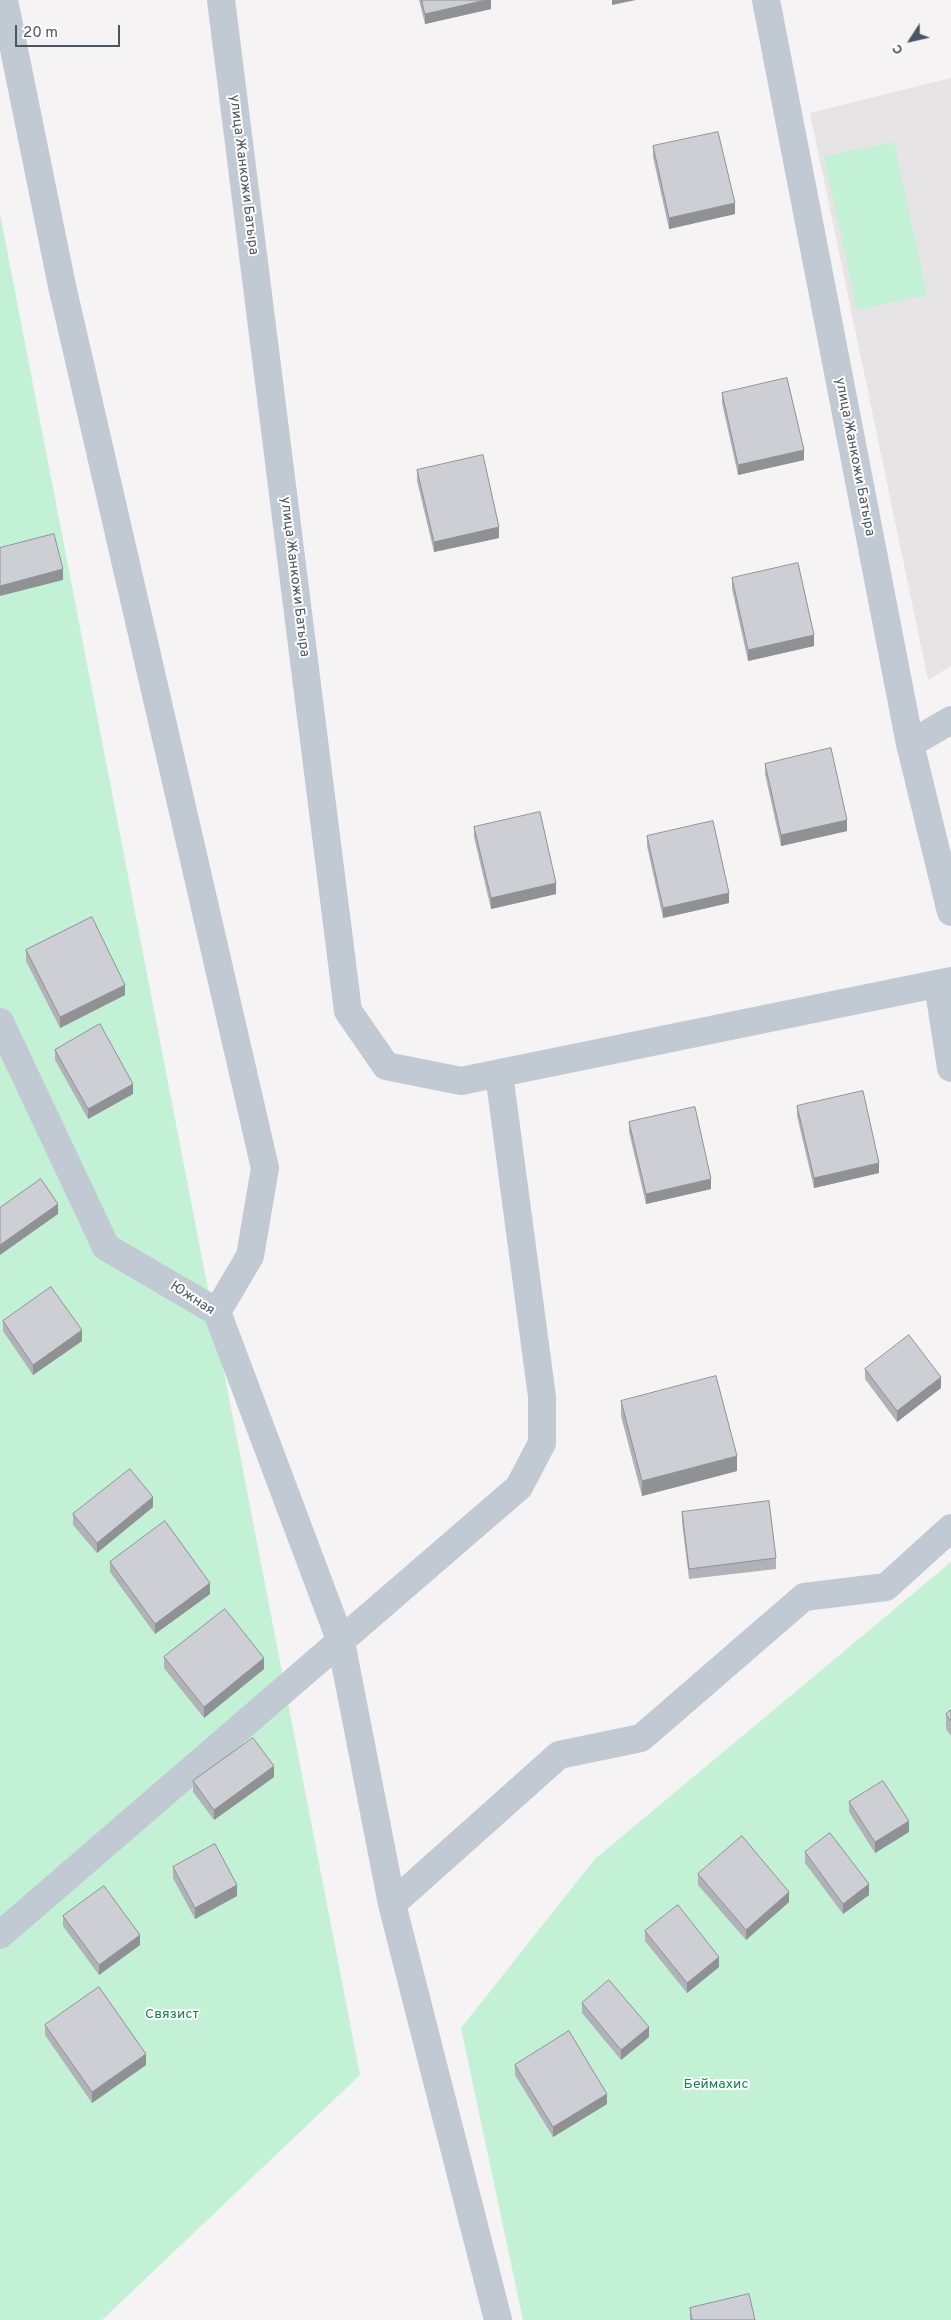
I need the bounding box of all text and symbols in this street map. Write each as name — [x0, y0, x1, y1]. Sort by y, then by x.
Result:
scale bar — [18, 15, 122, 47]
north arrow — [886, 15, 936, 65]
text: 20 m — [23, 24, 58, 43]
text: С — [889, 40, 908, 57]
street label: улица Жанкожи Батыра — [225, 94, 261, 256]
street label: улица Жанкожи Батыра — [830, 376, 878, 538]
street label: улица Жанкожи Батыра — [276, 496, 312, 658]
street label: Южная — [166, 1278, 218, 1320]
park label: Связист — [145, 2007, 199, 2023]
park label: Беймахис — [684, 2077, 748, 2093]

